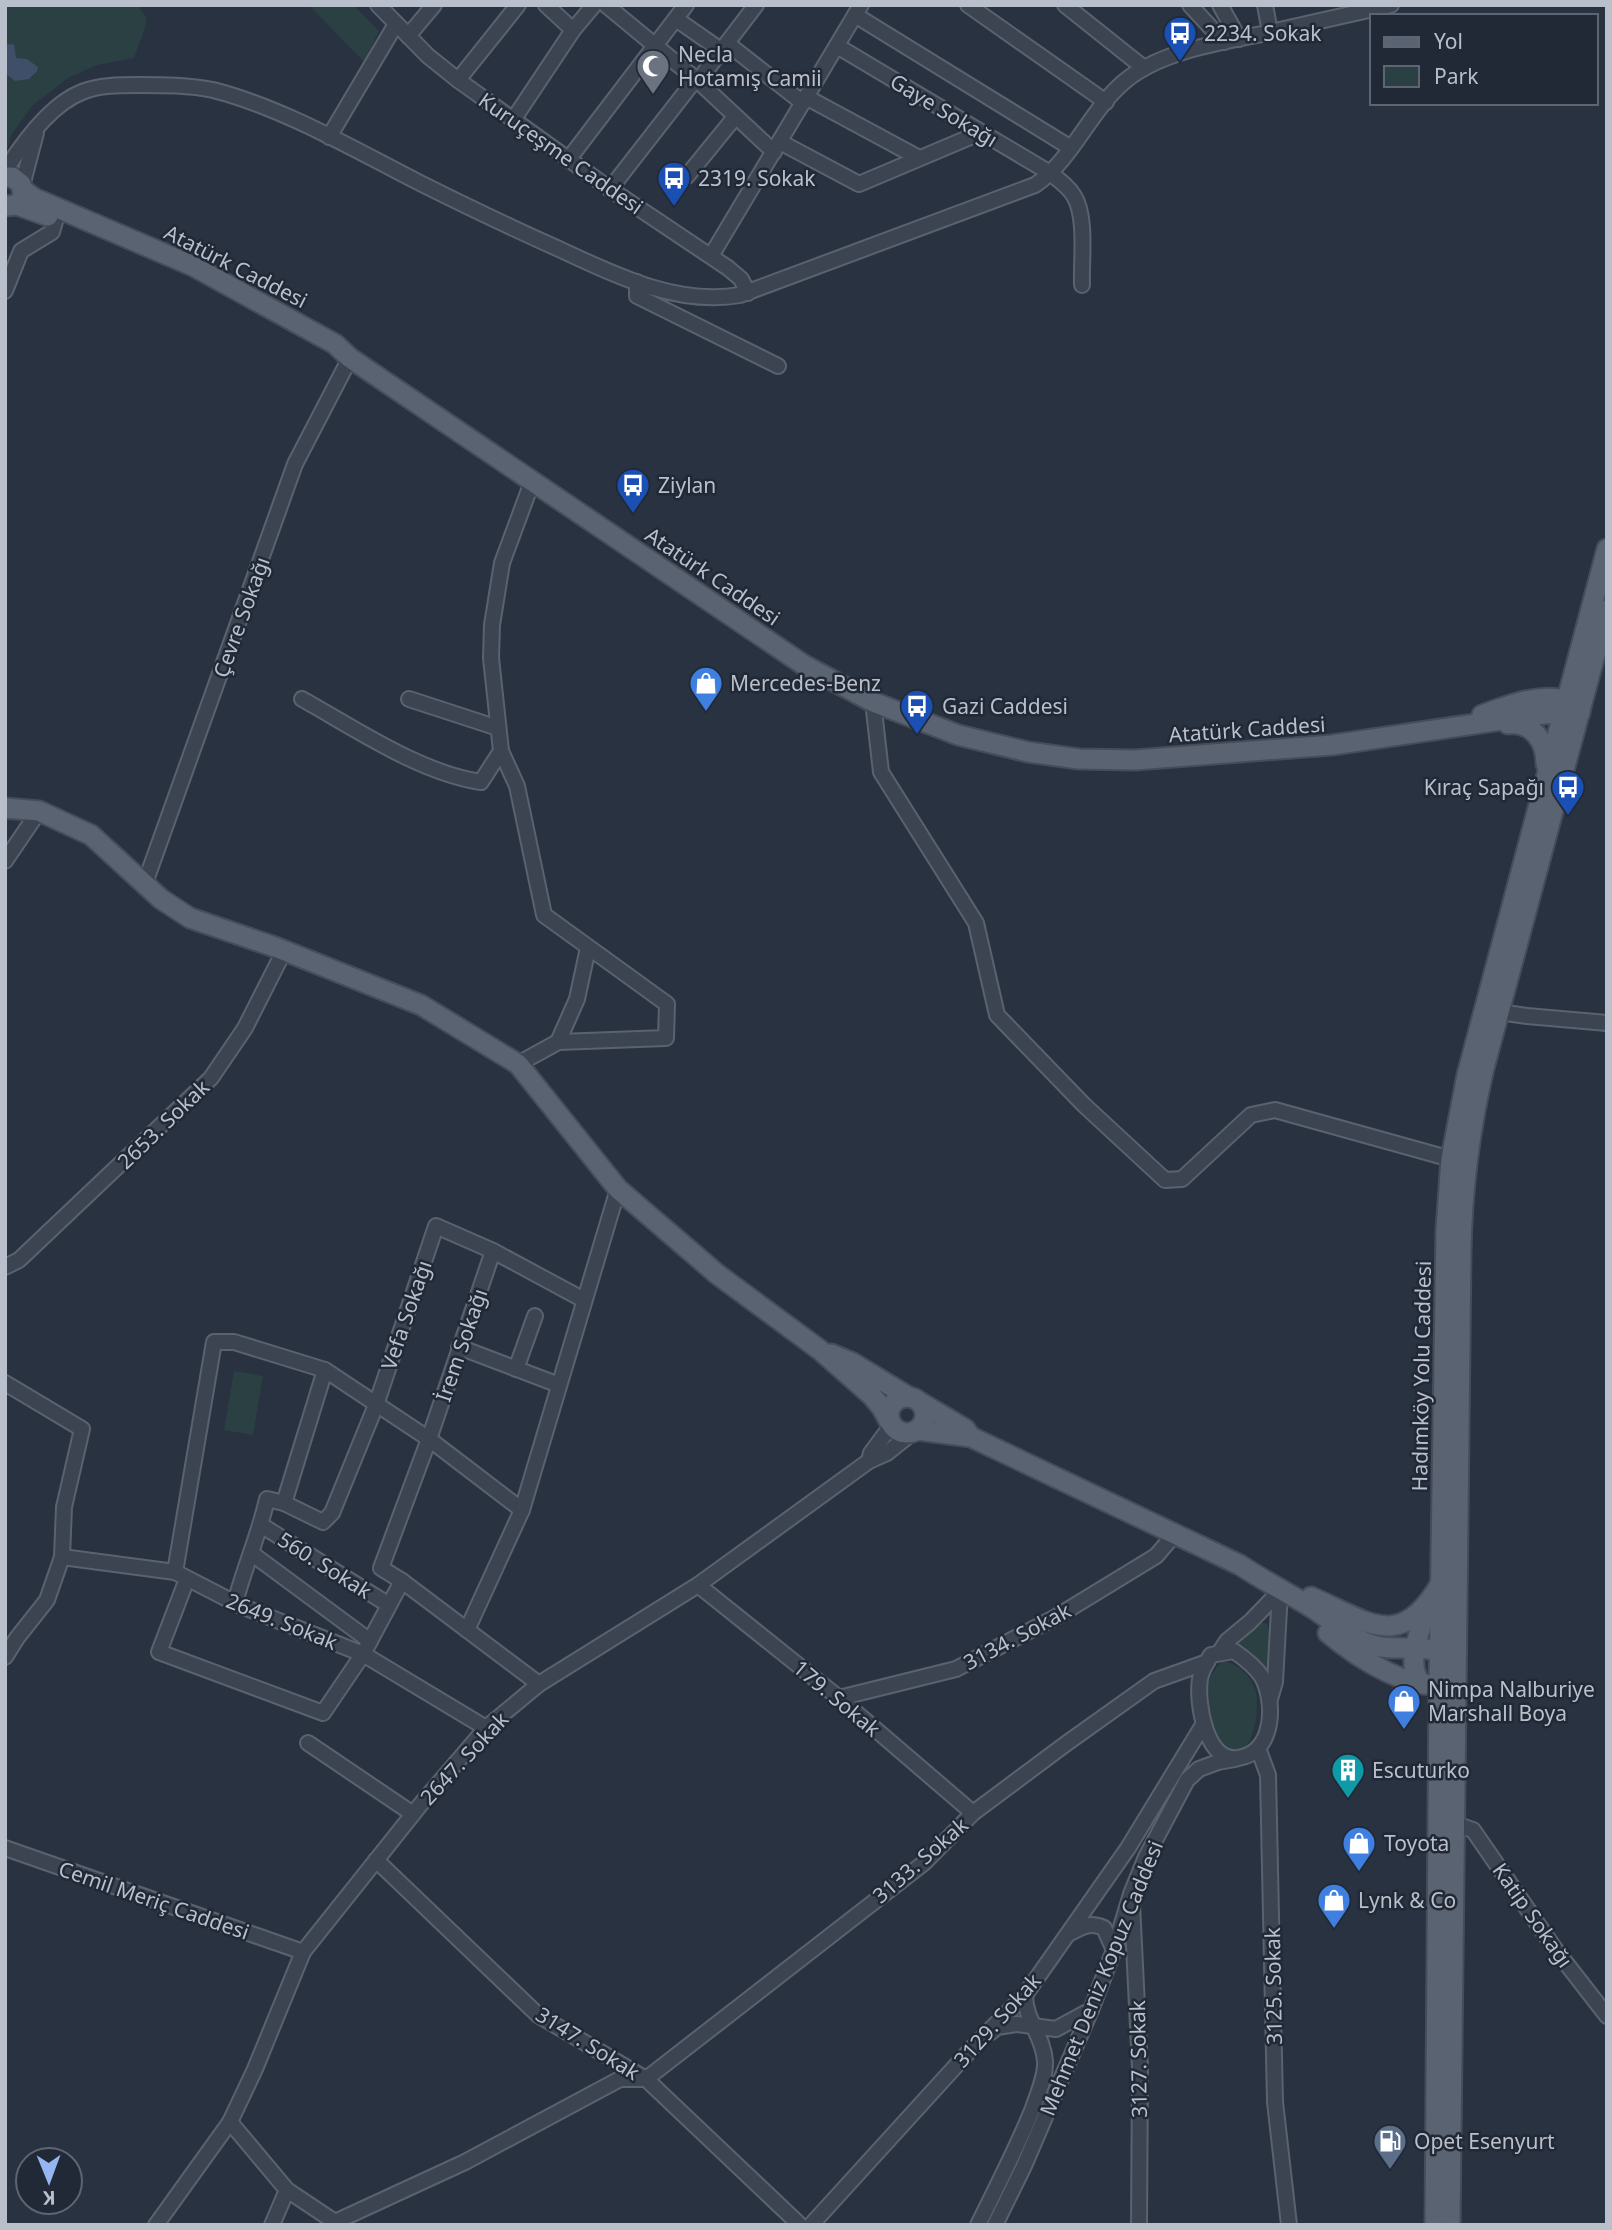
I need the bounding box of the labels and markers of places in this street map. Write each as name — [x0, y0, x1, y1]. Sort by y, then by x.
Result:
bus stop icon: 2234. Sokak — [1161, 14, 1199, 63]
place label: 2234. Sokak — [1204, 19, 1322, 47]
place label: Necla Hotamış Camii — [678, 40, 822, 92]
mosque icon: Necla Hotamış Camii — [634, 47, 672, 96]
bus stop icon: 2319. Sokak — [655, 159, 693, 208]
place label: 2319. Sokak — [698, 164, 816, 192]
bus stop icon: Ziylan — [614, 466, 652, 515]
place label: Ziylan — [658, 471, 716, 499]
shop icon: Mercedes-Benz — [687, 664, 725, 713]
place label: Mercedes-Benz — [730, 669, 881, 697]
bus stop icon: Gazi Caddesi — [898, 687, 936, 736]
place label: Gazi Caddesi — [942, 692, 1068, 720]
bus stop icon: Kıraç Sapağı — [1549, 768, 1587, 817]
place label: Kıraç Sapağı — [1424, 773, 1544, 801]
place label: Nimpa Nalburiye Marshall Boya — [1428, 1675, 1595, 1727]
shop icon: Nimpa Nalburiye Marshall Boya — [1385, 1682, 1423, 1731]
building icon: Escuturko — [1329, 1751, 1367, 1800]
place label: Escuturko — [1372, 1756, 1470, 1784]
shop icon: Toyota — [1340, 1824, 1378, 1873]
place label: Toyota — [1384, 1829, 1449, 1857]
shop icon: Lynk & Co — [1315, 1881, 1353, 1930]
place label: Lynk & Co — [1358, 1886, 1456, 1914]
fuel station icon: Opet Esenyurt — [1371, 2122, 1409, 2171]
place label: Opet Esenyurt — [1414, 2127, 1555, 2155]

